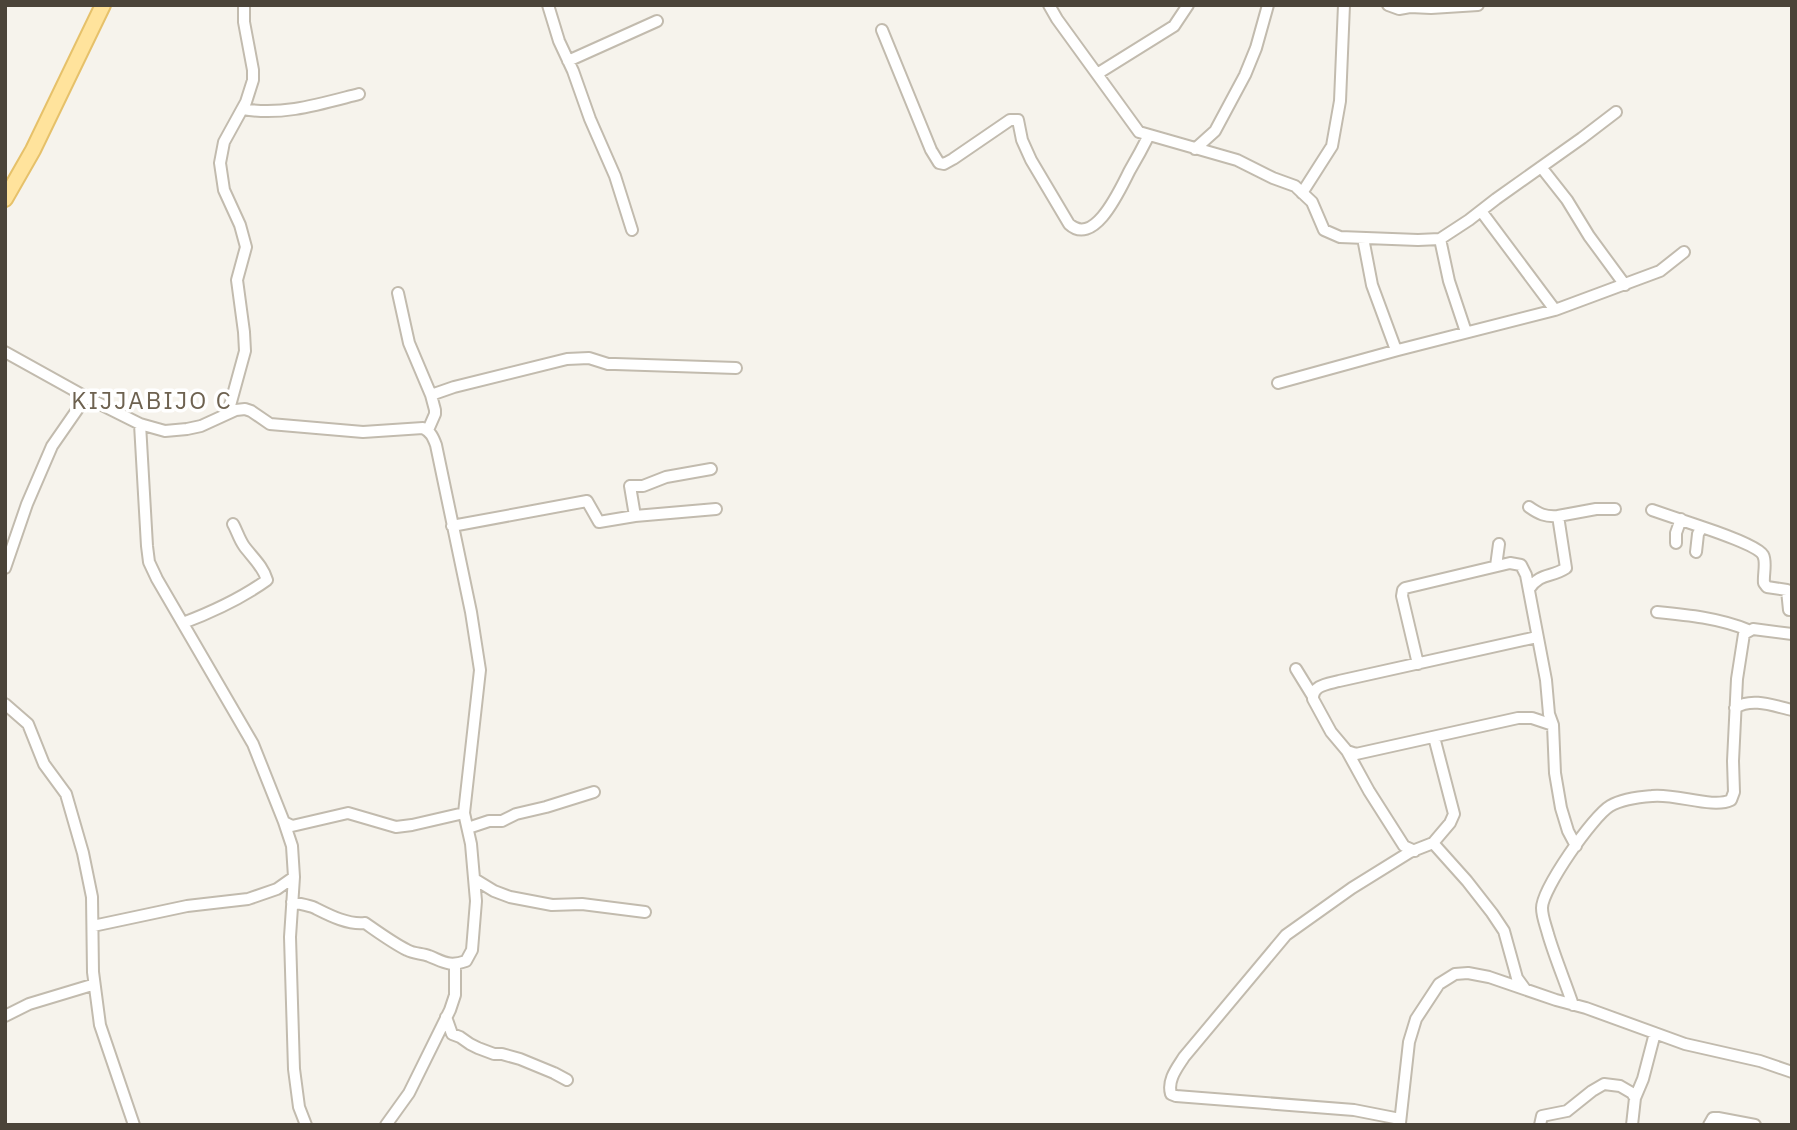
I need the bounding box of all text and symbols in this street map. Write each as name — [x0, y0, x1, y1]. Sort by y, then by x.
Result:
district label: KIJJABIJO C — [71, 384, 233, 416]

